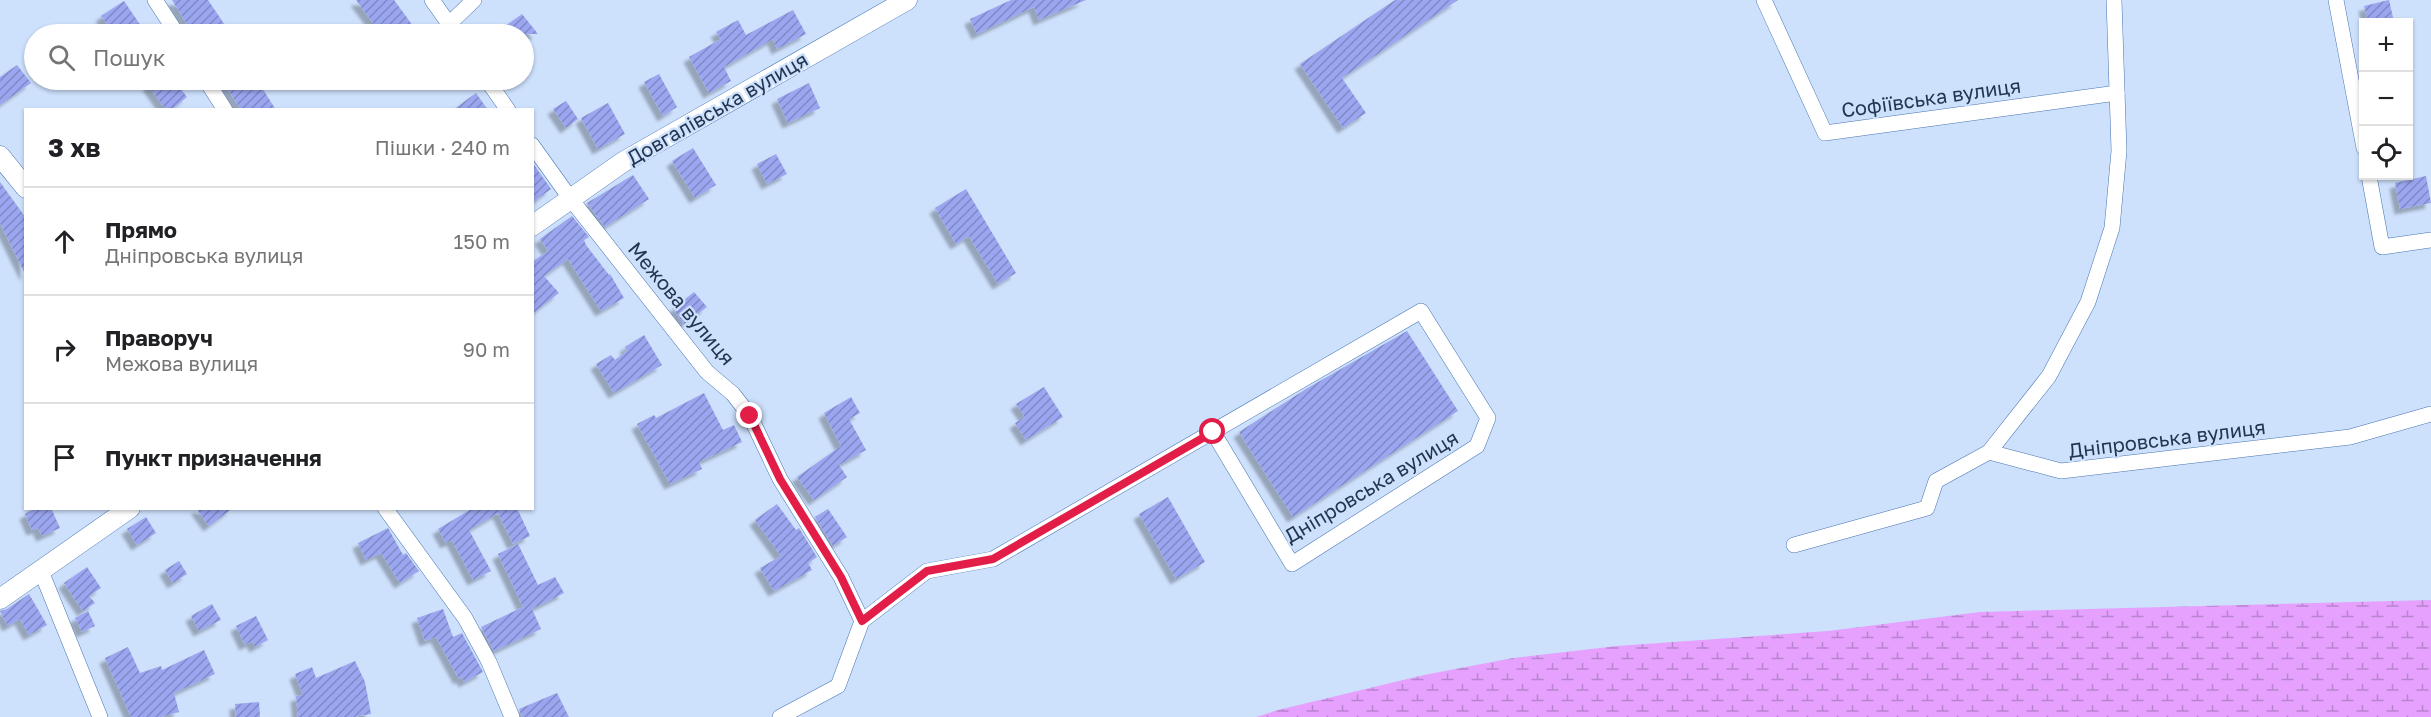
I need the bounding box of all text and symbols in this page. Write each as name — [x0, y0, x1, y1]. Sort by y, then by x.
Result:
map controls — [2359, 18, 2413, 180]
button: + — [2359, 18, 2413, 72]
search box — [24, 24, 534, 90]
icon: search — [45, 41, 78, 74]
text: Пошук — [93, 44, 166, 71]
street label: Довгалівська вулиця — [622, 46, 812, 170]
button: − — [2359, 72, 2413, 126]
street label: Софіївська вулиця — [1840, 73, 2022, 121]
button: locate — [2359, 126, 2413, 180]
text: 3 хв — [48, 132, 101, 163]
text: Пішки · 240 m — [375, 135, 510, 159]
text: Прямо — [105, 216, 177, 243]
icon: ahead — [48, 225, 81, 258]
text: 150 m — [454, 229, 510, 253]
street label: Межова вулиця — [624, 237, 740, 369]
text: Дніпровська вулиця — [105, 243, 303, 267]
text: Праворуч — [105, 324, 213, 351]
icon: right — [48, 333, 81, 366]
text: 90 m — [463, 337, 510, 361]
text: Межова вулиця — [105, 351, 258, 375]
route end — [736, 402, 762, 428]
street label: Дніпровська вулиця — [2067, 414, 2267, 462]
route start — [1199, 418, 1225, 444]
street label: Дніпровська вулиця — [1280, 425, 1462, 547]
icon: arrive — [48, 441, 81, 474]
text: Пункт призначення — [105, 444, 322, 471]

